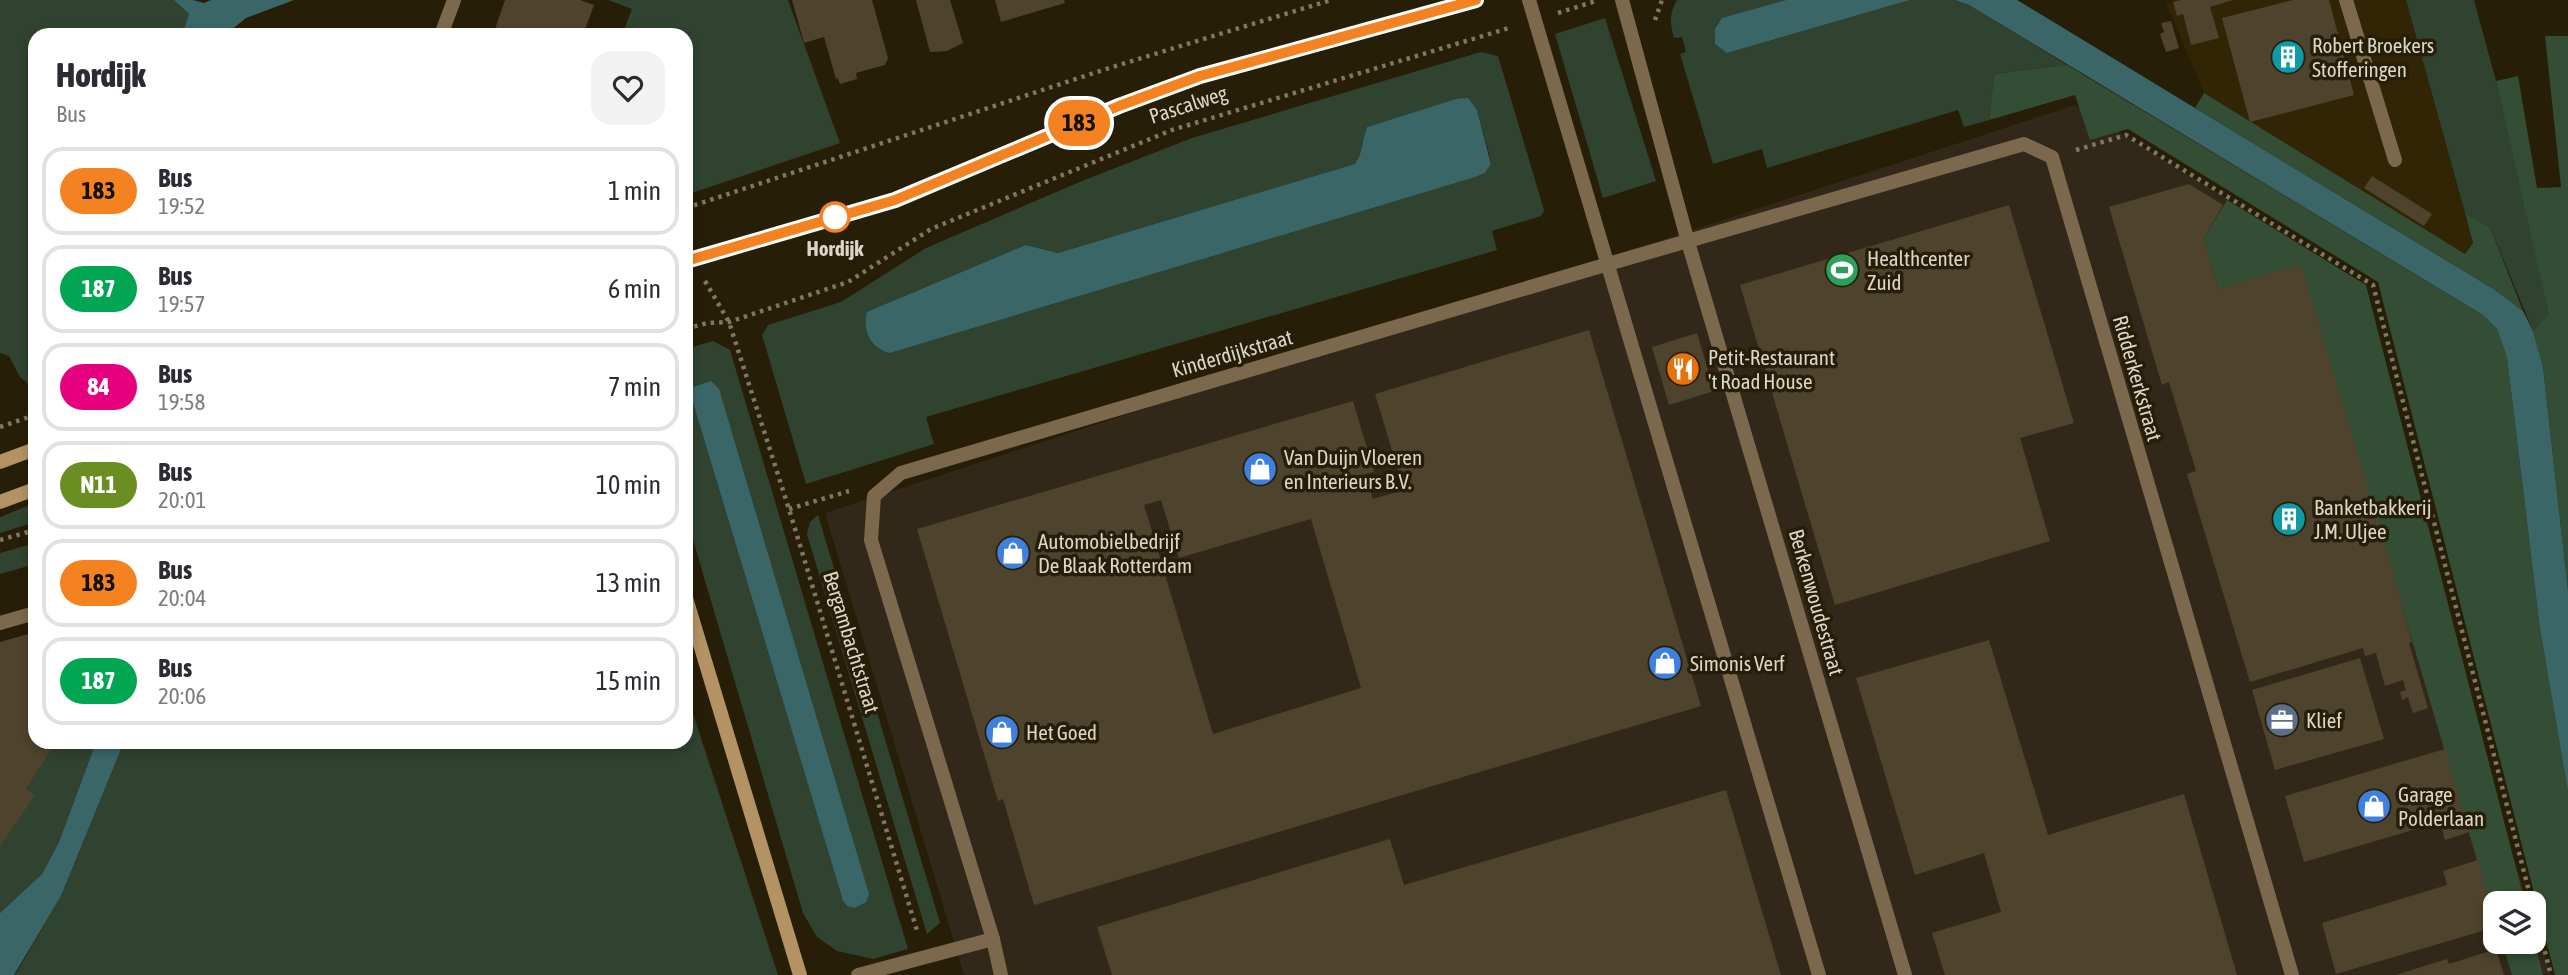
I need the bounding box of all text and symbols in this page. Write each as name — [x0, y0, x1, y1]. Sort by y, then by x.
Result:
place label: Robert Broekers Stofferingen — [2312, 33, 2434, 81]
building icon: Robert Broekers Stofferingen — [2269, 38, 2307, 76]
button: heart — [591, 51, 665, 125]
text: Hordijk — [56, 56, 146, 94]
street label: Pascalweg — [1146, 80, 1230, 128]
line badge: 183 — [1039, 100, 1119, 146]
text: Bus — [56, 101, 86, 127]
text: 183 — [1062, 109, 1096, 136]
text: Bus — [158, 163, 192, 193]
text: 1 min — [608, 176, 661, 206]
text: 183 — [82, 177, 115, 204]
text: 19:52 — [158, 193, 205, 219]
marker: Hordijk — [820, 202, 850, 232]
place label: Hordijk — [806, 236, 864, 260]
place label: Healthcenter Zuid — [1867, 246, 1970, 294]
sports icon: Healthcenter Zuid — [1823, 251, 1861, 289]
text: Bus — [158, 261, 192, 291]
text: 6 min — [608, 274, 661, 304]
text: 187 — [82, 275, 115, 302]
text: 19:57 — [158, 291, 205, 317]
street label: Ridderkerkstraat — [2109, 312, 2167, 444]
street label: Kinderdijkstraat — [1169, 324, 1295, 382]
place label: Petit-Restaurant 't Road House — [1708, 345, 1835, 393]
restaurant icon: Petit-Restaurant 't Road House — [1664, 350, 1702, 388]
text: Bus — [158, 359, 192, 389]
text: 7 min — [608, 372, 661, 402]
text: 84 — [87, 373, 110, 400]
text: 19:58 — [158, 389, 205, 415]
place label: Van Duijn Vloeren en Interieurs B.V. — [1284, 445, 1422, 493]
shop icon: Van Duijn Vloeren en Interieurs B.V. — [1241, 450, 1279, 488]
text: Bus — [158, 457, 192, 487]
text: 10 min — [596, 470, 661, 500]
text: N11 — [80, 471, 117, 498]
text: 20:01 — [158, 487, 206, 513]
place label: Banketbakkerij J.M. Uljee — [2314, 495, 2431, 543]
building icon: Banketbakkerij J.M. Uljee — [2270, 500, 2308, 538]
street label: Berkenwoudestraat — [1785, 526, 1849, 678]
place label: Automobielbedrijf De Blaak Rotterdam — [1038, 529, 1192, 577]
shop icon: Automobielbedrijf De Blaak Rotterdam — [994, 534, 1032, 572]
text: Bus — [158, 555, 192, 585]
text: 13 min — [596, 568, 661, 598]
street label: Bergambachtstraat — [819, 568, 885, 716]
text: 183 — [82, 569, 115, 596]
text: 20:04 — [158, 585, 206, 611]
shop icon: Simonis Verf — [1646, 644, 1684, 682]
place label: Simonis Verf — [1690, 651, 1785, 675]
text: Bus — [158, 653, 192, 683]
text: 15 min — [596, 666, 661, 696]
text: 187 — [82, 667, 115, 694]
text: 20:06 — [158, 683, 206, 709]
office icon: Klief — [2263, 701, 2301, 739]
place label: Klief — [2306, 708, 2342, 732]
shop icon: Het Goed — [983, 713, 1021, 751]
place label: Het Goed — [1026, 720, 1097, 744]
place label: Garage Polderlaan — [2398, 782, 2484, 830]
shop icon: Garage Polderlaan — [2355, 787, 2393, 825]
map controls — [2483, 891, 2546, 954]
button: layers — [2483, 891, 2546, 954]

